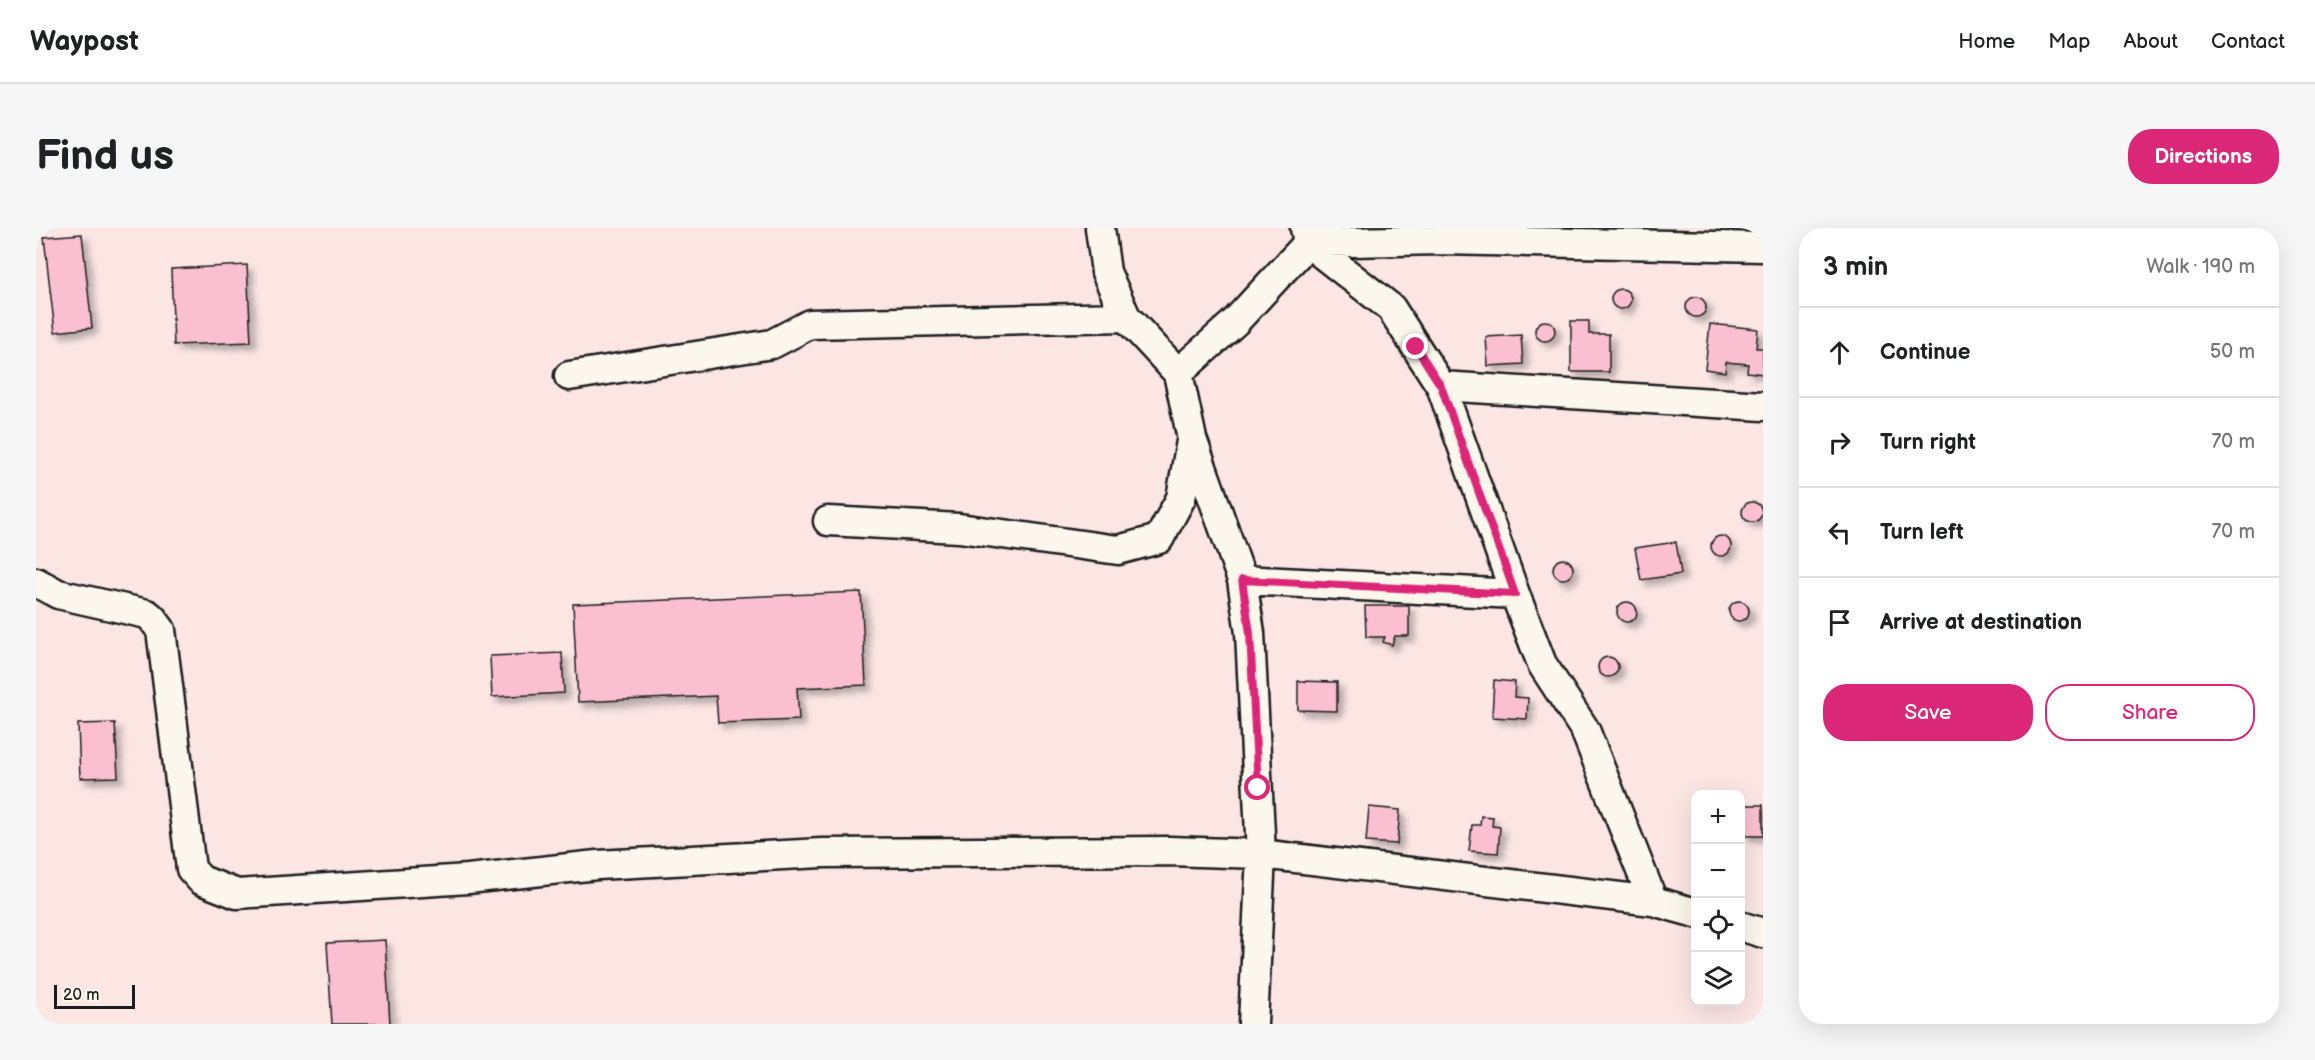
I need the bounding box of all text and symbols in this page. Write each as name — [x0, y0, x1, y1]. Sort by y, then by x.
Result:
text: Waypost — [30, 25, 139, 58]
text: Home — [1958, 29, 2015, 54]
text: Map — [2048, 29, 2090, 54]
text: About — [2123, 29, 2178, 54]
text: Contact — [2211, 29, 2285, 54]
button: Directions — [2128, 129, 2279, 184]
text: Find us — [36, 131, 174, 182]
text: 3 min — [1823, 252, 1888, 283]
text: Walk · 190 m — [2146, 255, 2255, 279]
route end — [1402, 333, 1428, 359]
icon: ahead — [1823, 336, 1856, 369]
text: Continue — [1880, 339, 1970, 366]
text: 50 m — [2210, 340, 2255, 364]
icon: right — [1823, 426, 1856, 459]
text: Turn right — [1880, 429, 1976, 456]
text: 70 m — [2211, 430, 2255, 454]
icon: left — [1823, 516, 1856, 549]
text: Turn left — [1880, 519, 1964, 546]
text: 70 m — [2211, 520, 2255, 544]
icon: arrive — [1823, 606, 1856, 639]
text: Arrive at destination — [1880, 609, 2082, 636]
button: Save — [1823, 684, 2033, 741]
button: Share — [2045, 684, 2255, 741]
route start — [1244, 774, 1270, 800]
map controls — [1691, 790, 1745, 1006]
button: + — [1691, 790, 1745, 844]
button: − — [1691, 844, 1745, 898]
button: locate — [1691, 898, 1745, 952]
button: layers — [1691, 952, 1745, 1006]
scale bar — [54, 982, 135, 1010]
text: 20 m — [63, 986, 99, 1005]

